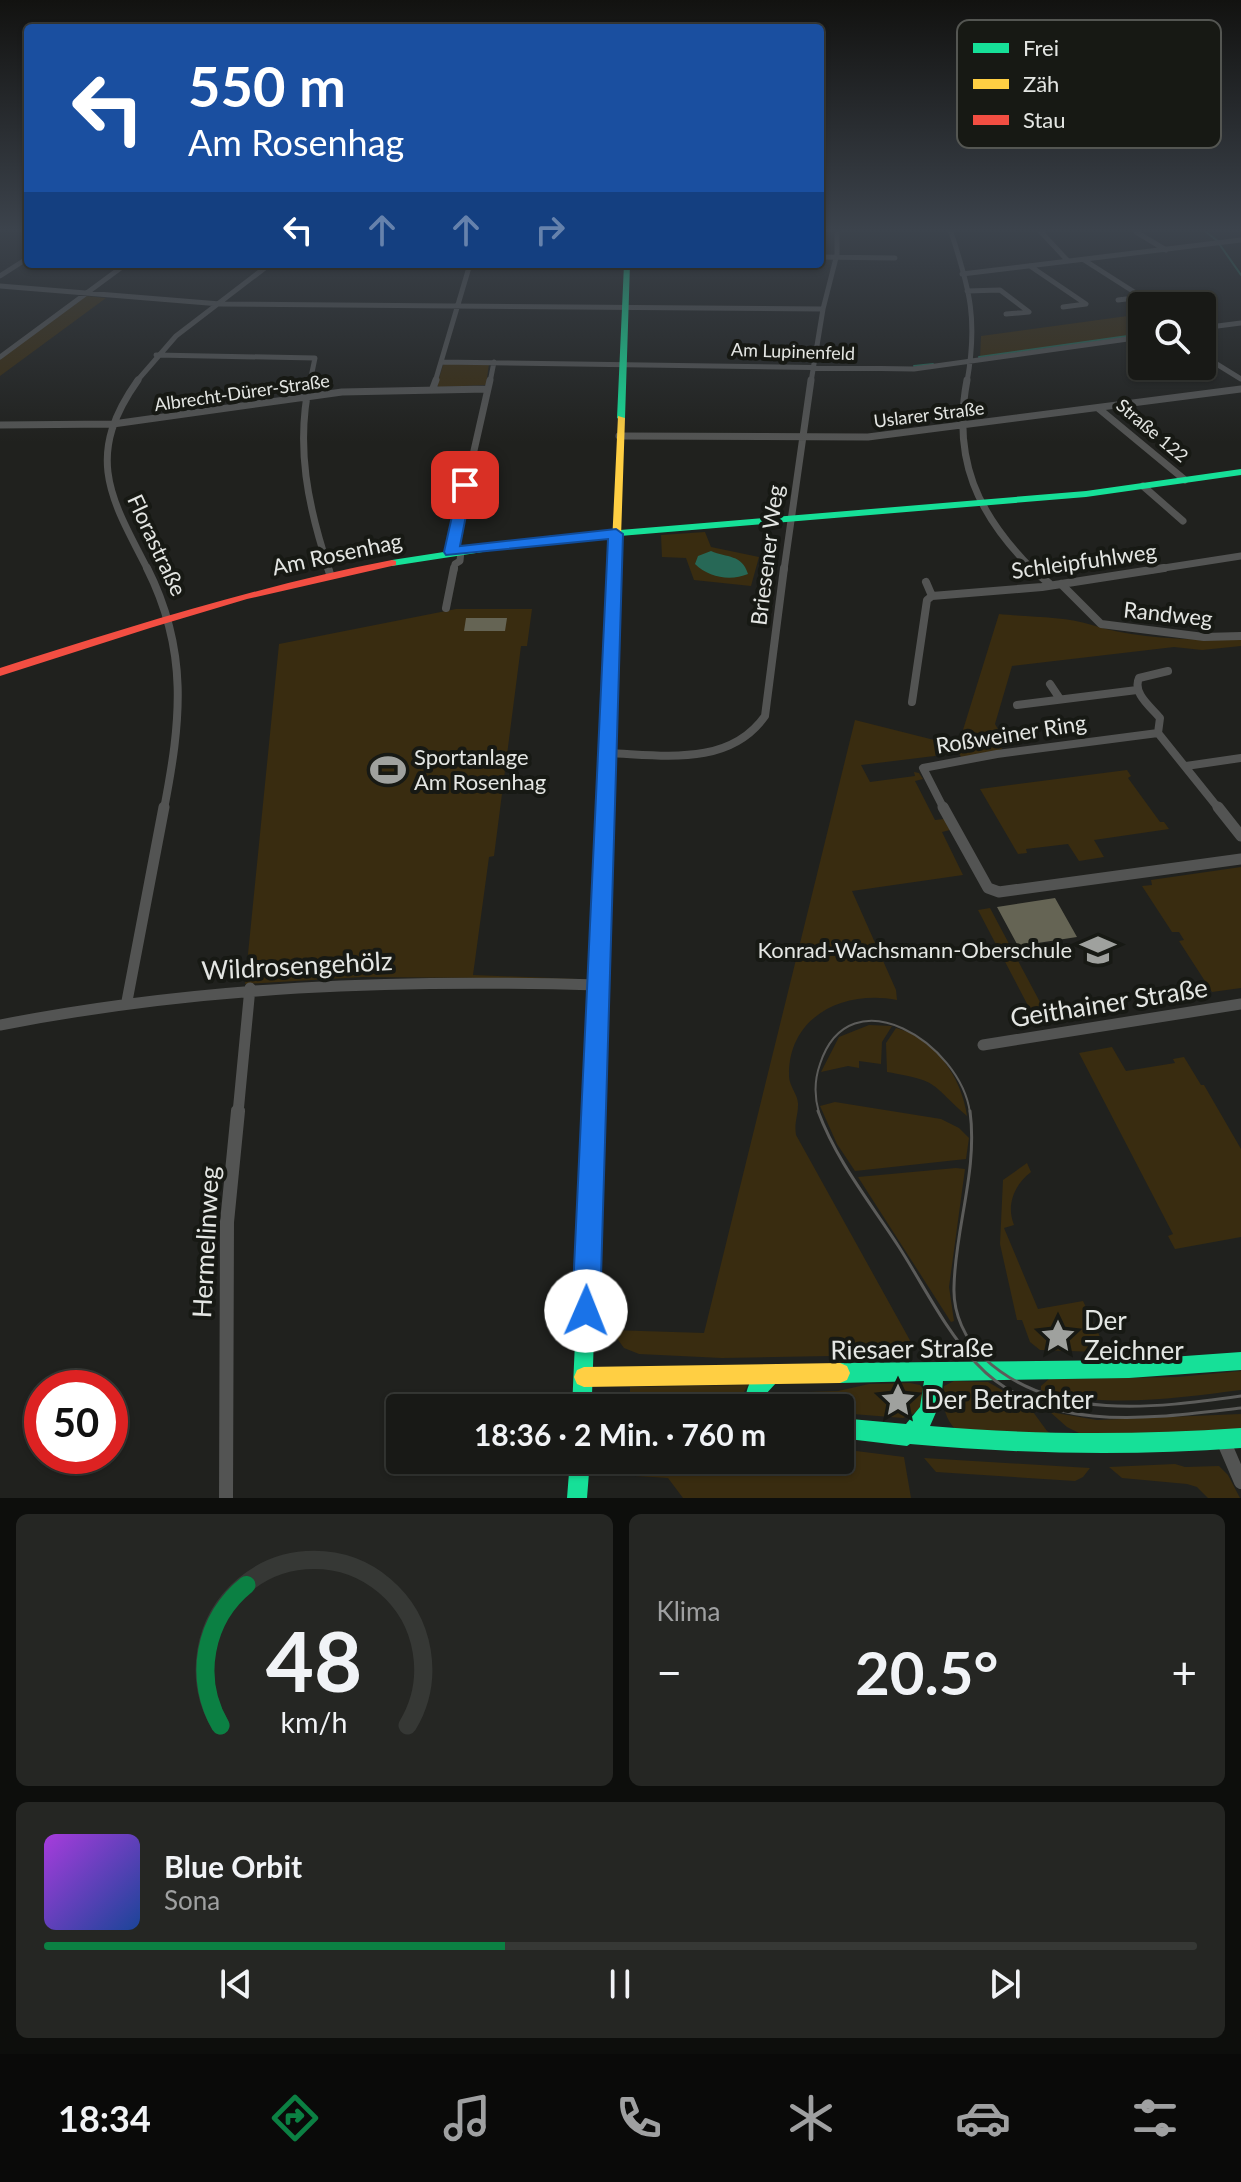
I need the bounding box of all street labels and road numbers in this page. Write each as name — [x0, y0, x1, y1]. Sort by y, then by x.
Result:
street label: Am Lupinenfeld — [731, 338, 855, 364]
street label: Albrecht-Dürer-Straße — [153, 369, 331, 415]
street label: Straße 122 — [1112, 394, 1193, 467]
street label: Uslarer Straße — [872, 396, 985, 432]
street label: Briesener Weg — [744, 483, 789, 627]
street label: Florastraße — [122, 490, 193, 600]
street label: Am Rosenhag — [269, 527, 404, 580]
street label: Schleipfuhlweg — [1009, 537, 1158, 584]
street label: Randweg — [1122, 595, 1214, 632]
street label: Roßweiner Ring — [934, 708, 1088, 759]
street label: Wildrosengehölz — [201, 944, 393, 986]
street label: Geithainer Straße — [1008, 971, 1210, 1033]
street label: Hermelinweg — [185, 1165, 225, 1319]
street label: Riesaer Straße — [830, 1331, 994, 1365]

